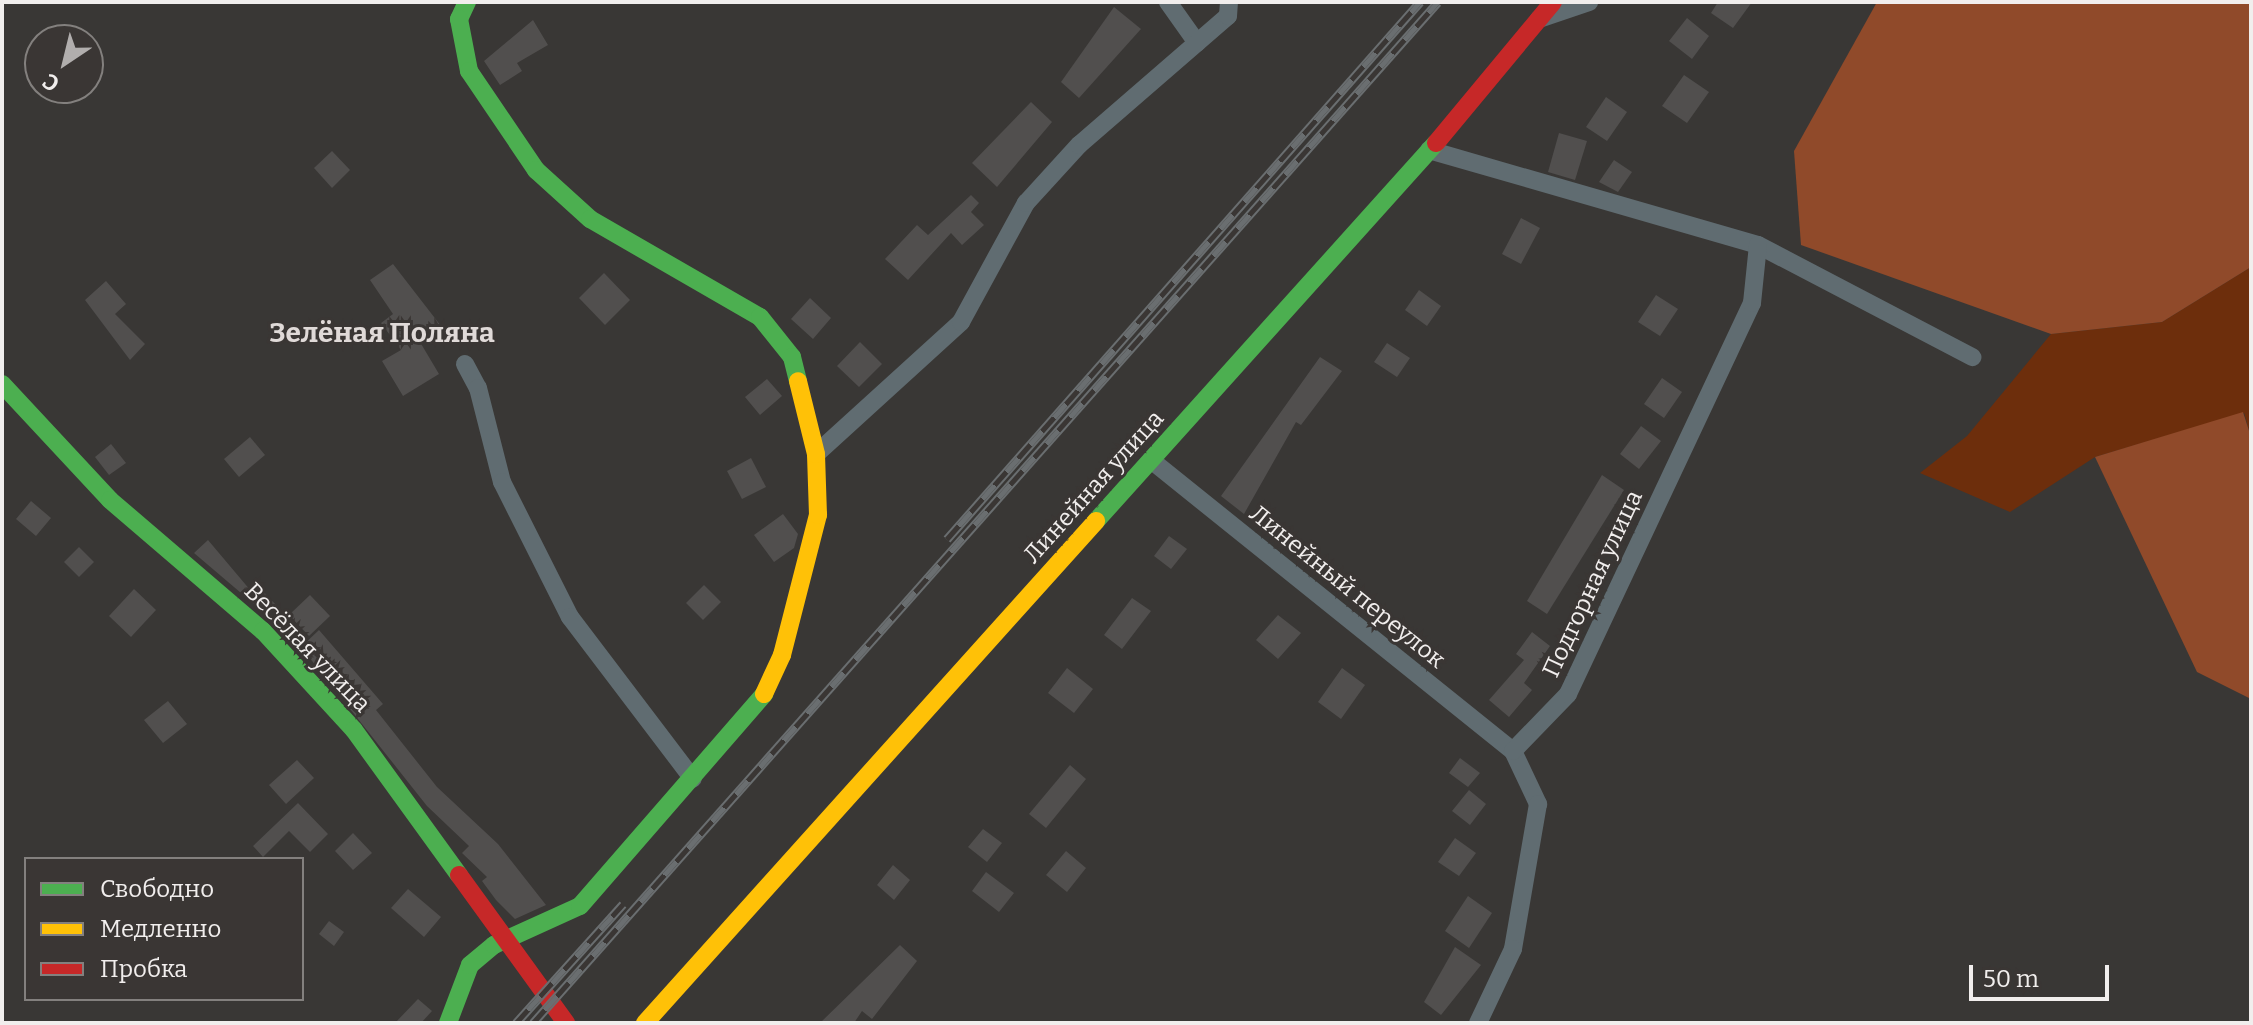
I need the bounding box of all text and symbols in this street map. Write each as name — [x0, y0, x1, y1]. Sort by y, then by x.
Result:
north arrow — [24, 24, 104, 104]
text: С — [38, 67, 65, 97]
district label: Зелёная Поляна — [269, 316, 495, 350]
street label: Линейная улица — [1018, 405, 1170, 569]
street label: Подгорная улица — [1537, 486, 1649, 682]
street label: Линейный переулок — [1244, 499, 1450, 675]
street label: Весёлая улица — [238, 577, 376, 719]
legend — [24, 857, 304, 1001]
text: Свободно — [100, 875, 214, 903]
text: Медленно — [100, 915, 221, 943]
scale bar — [1973, 949, 2113, 999]
text: Пробка — [100, 955, 187, 983]
text: 50 m — [1983, 965, 2039, 993]

